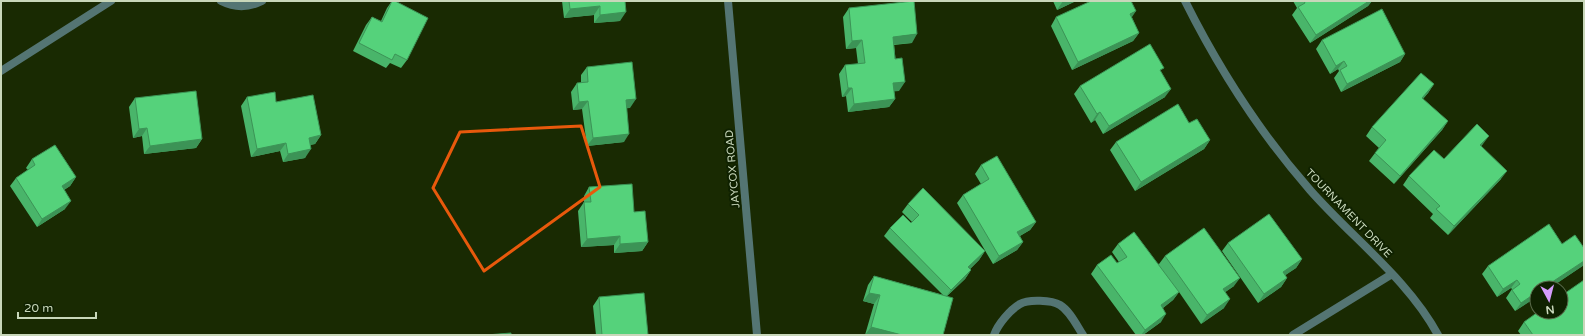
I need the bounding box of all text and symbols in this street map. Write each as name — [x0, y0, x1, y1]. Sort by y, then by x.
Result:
street label: JAYCOX ROAD — [723, 129, 742, 209]
street label: TOURNAMENT DRIVE — [1303, 166, 1394, 260]
north arrow — [1529, 280, 1569, 320]
scale bar — [18, 294, 96, 320]
text: 20 m — [24, 301, 53, 315]
text: N — [1545, 302, 1555, 316]

